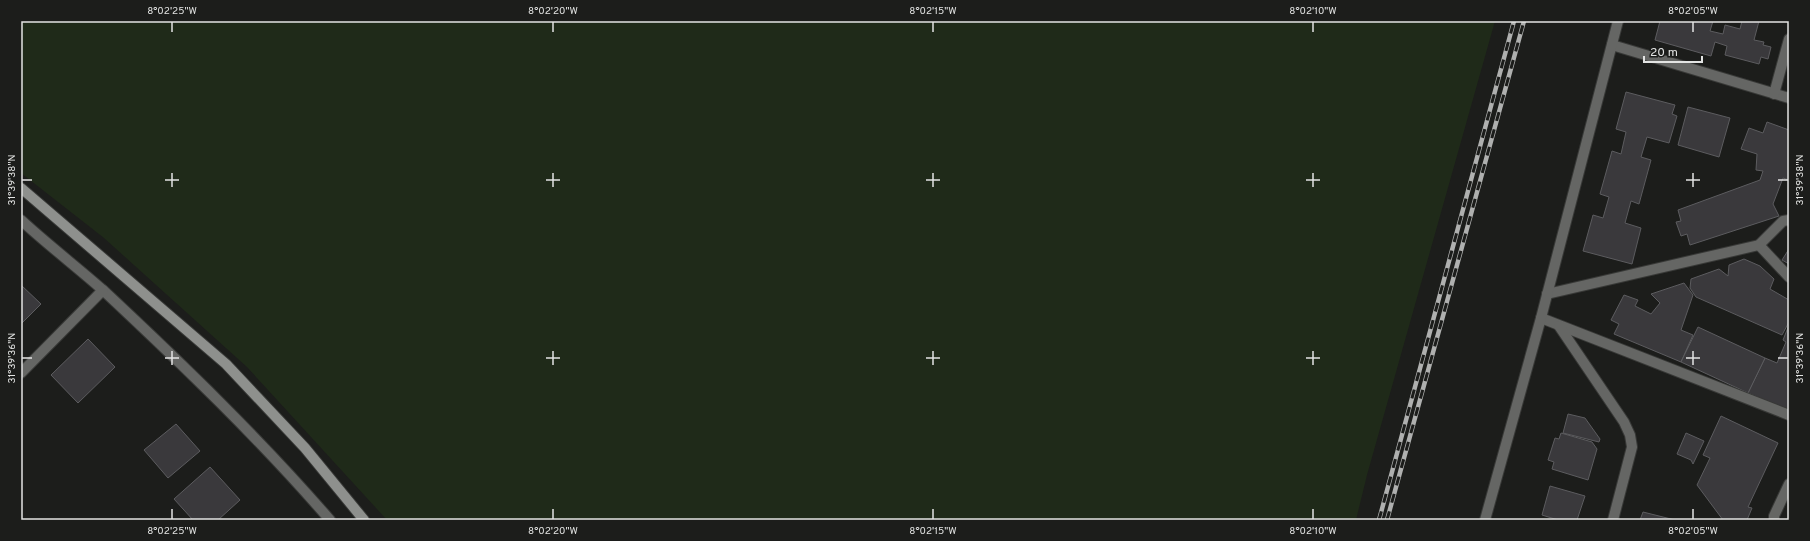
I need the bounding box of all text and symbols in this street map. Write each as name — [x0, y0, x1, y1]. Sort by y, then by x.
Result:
text: 8°02'25"W — [147, 5, 197, 18]
text: 8°02'20"W — [528, 5, 578, 18]
text: 8°02'15"W — [909, 5, 957, 18]
text: 8°02'10"W — [1289, 5, 1337, 18]
text: 8°02'05"W — [1668, 5, 1718, 18]
scale bar — [1644, 38, 1702, 64]
text: 20 m — [1650, 45, 1678, 61]
text: 31°39'38"N — [6, 155, 19, 206]
text: 31°39'38"N — [1794, 155, 1807, 206]
text: 31°39'36"N — [6, 333, 19, 383]
text: 31°39'36"N — [1794, 333, 1807, 383]
text: 8°02'25"W — [147, 525, 197, 538]
text: 8°02'20"W — [528, 525, 578, 538]
text: 8°02'15"W — [909, 525, 957, 538]
text: 8°02'10"W — [1289, 525, 1337, 538]
text: 8°02'05"W — [1668, 525, 1718, 538]

